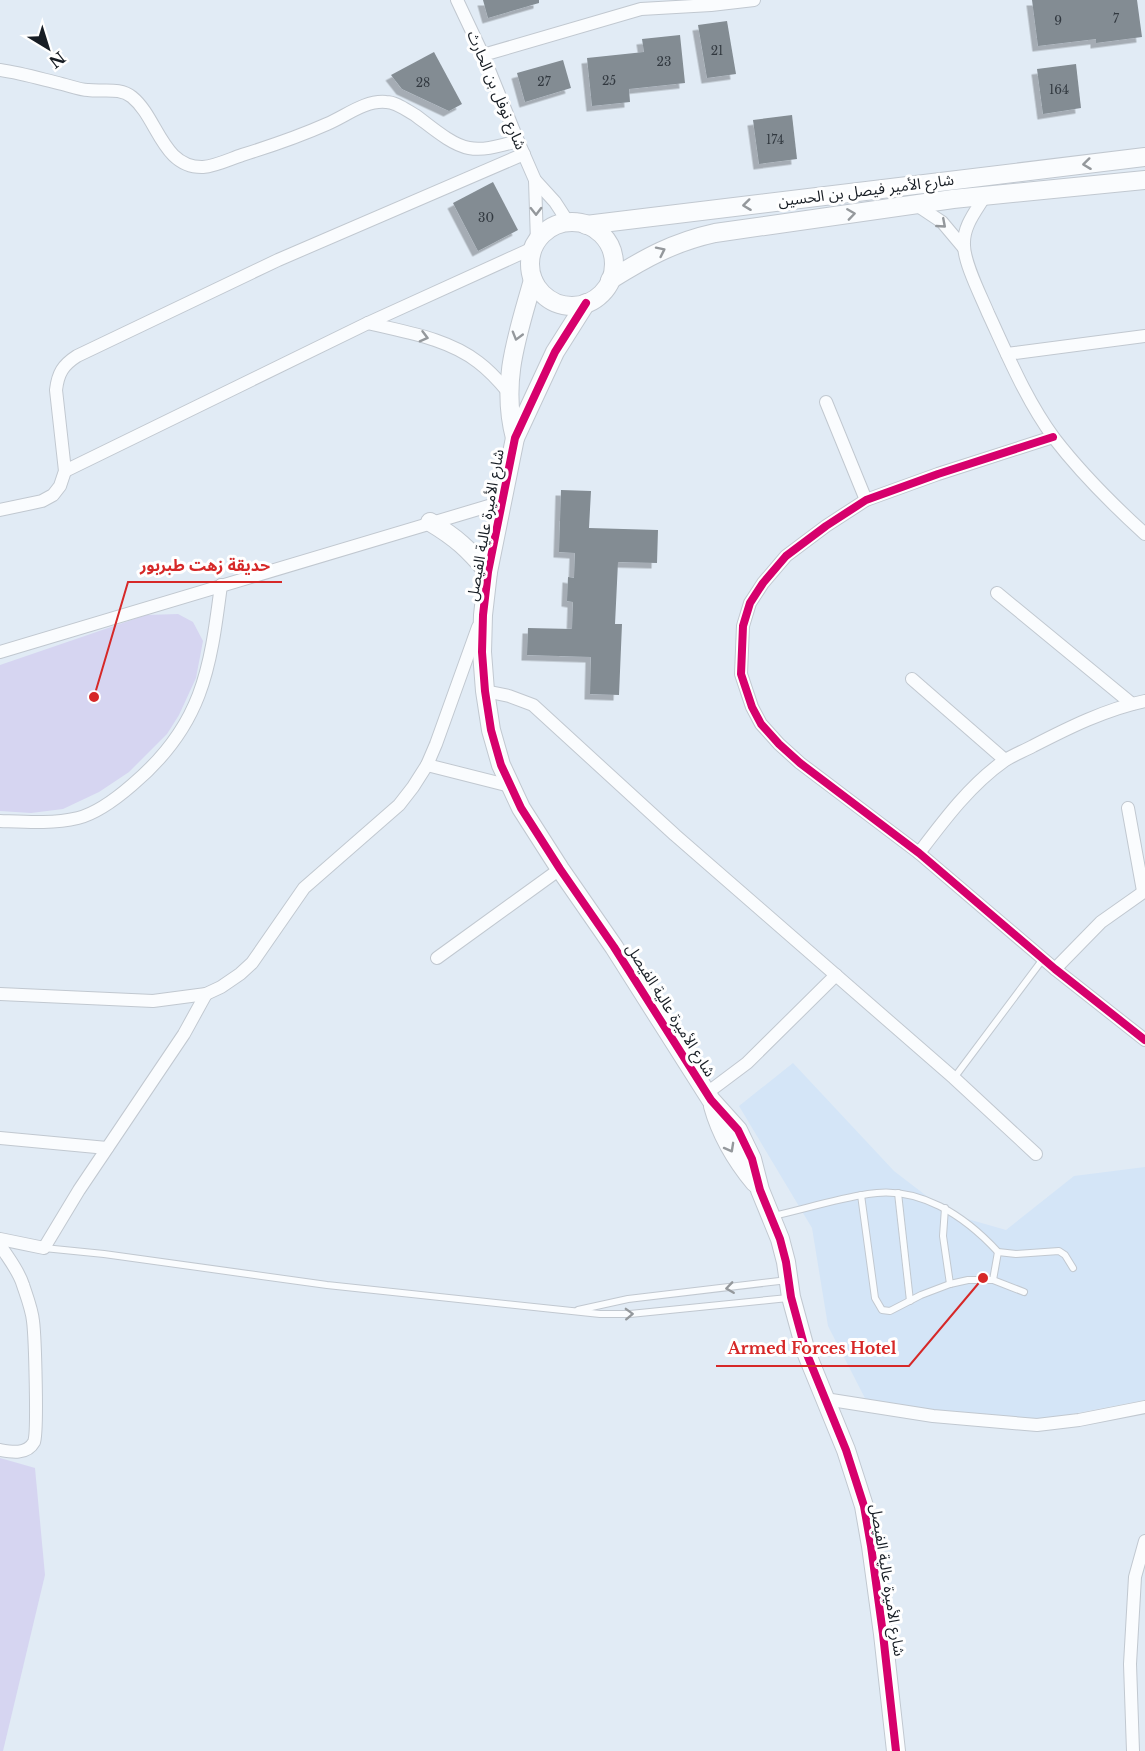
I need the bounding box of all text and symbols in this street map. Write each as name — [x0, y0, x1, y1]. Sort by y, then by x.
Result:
house number: 7 — [1113, 11, 1120, 26]
house number: 9 — [1054, 13, 1062, 28]
north arrow — [18, 18, 78, 78]
street label: شارع نوفل بن الحارث — [461, 28, 531, 154]
house number: 21 — [711, 43, 723, 58]
text: N — [45, 47, 69, 72]
house number: 23 — [657, 54, 671, 69]
house number: 25 — [602, 73, 616, 88]
house number: 27 — [537, 74, 552, 89]
house number: 28 — [416, 75, 430, 90]
house number: 164 — [1049, 82, 1069, 97]
house number: 174 — [766, 132, 784, 147]
one-way arrow — [1082, 157, 1091, 170]
street label: شارع الأمير فيصل بن الحسين — [777, 170, 956, 213]
one-way arrow — [743, 198, 752, 210]
one-way arrow — [530, 206, 542, 215]
one-way arrow — [847, 208, 856, 220]
house number: 30 — [478, 210, 494, 225]
one-way arrow — [935, 216, 946, 227]
one-way arrow — [655, 246, 666, 258]
one-way arrow — [419, 330, 429, 343]
one-way arrow — [512, 330, 524, 341]
street label: شارع الأميرة عالية الفيصل — [462, 447, 511, 603]
callout: حديقة زهت طبربور — [128, 548, 282, 582]
text: حديقة زهت طبربور — [139, 555, 270, 575]
street label: شارع الأميرة عالية الفيصل — [620, 940, 720, 1082]
one-way arrow — [723, 1141, 734, 1152]
one-way arrow — [726, 1281, 735, 1294]
one-way arrow — [624, 1307, 633, 1320]
callout: Armed Forces Hotel — [716, 1332, 909, 1366]
text: Armed Forces Hotel — [727, 1338, 897, 1358]
street label: شارع الأميرة عالية الفيصل — [864, 1503, 909, 1658]

